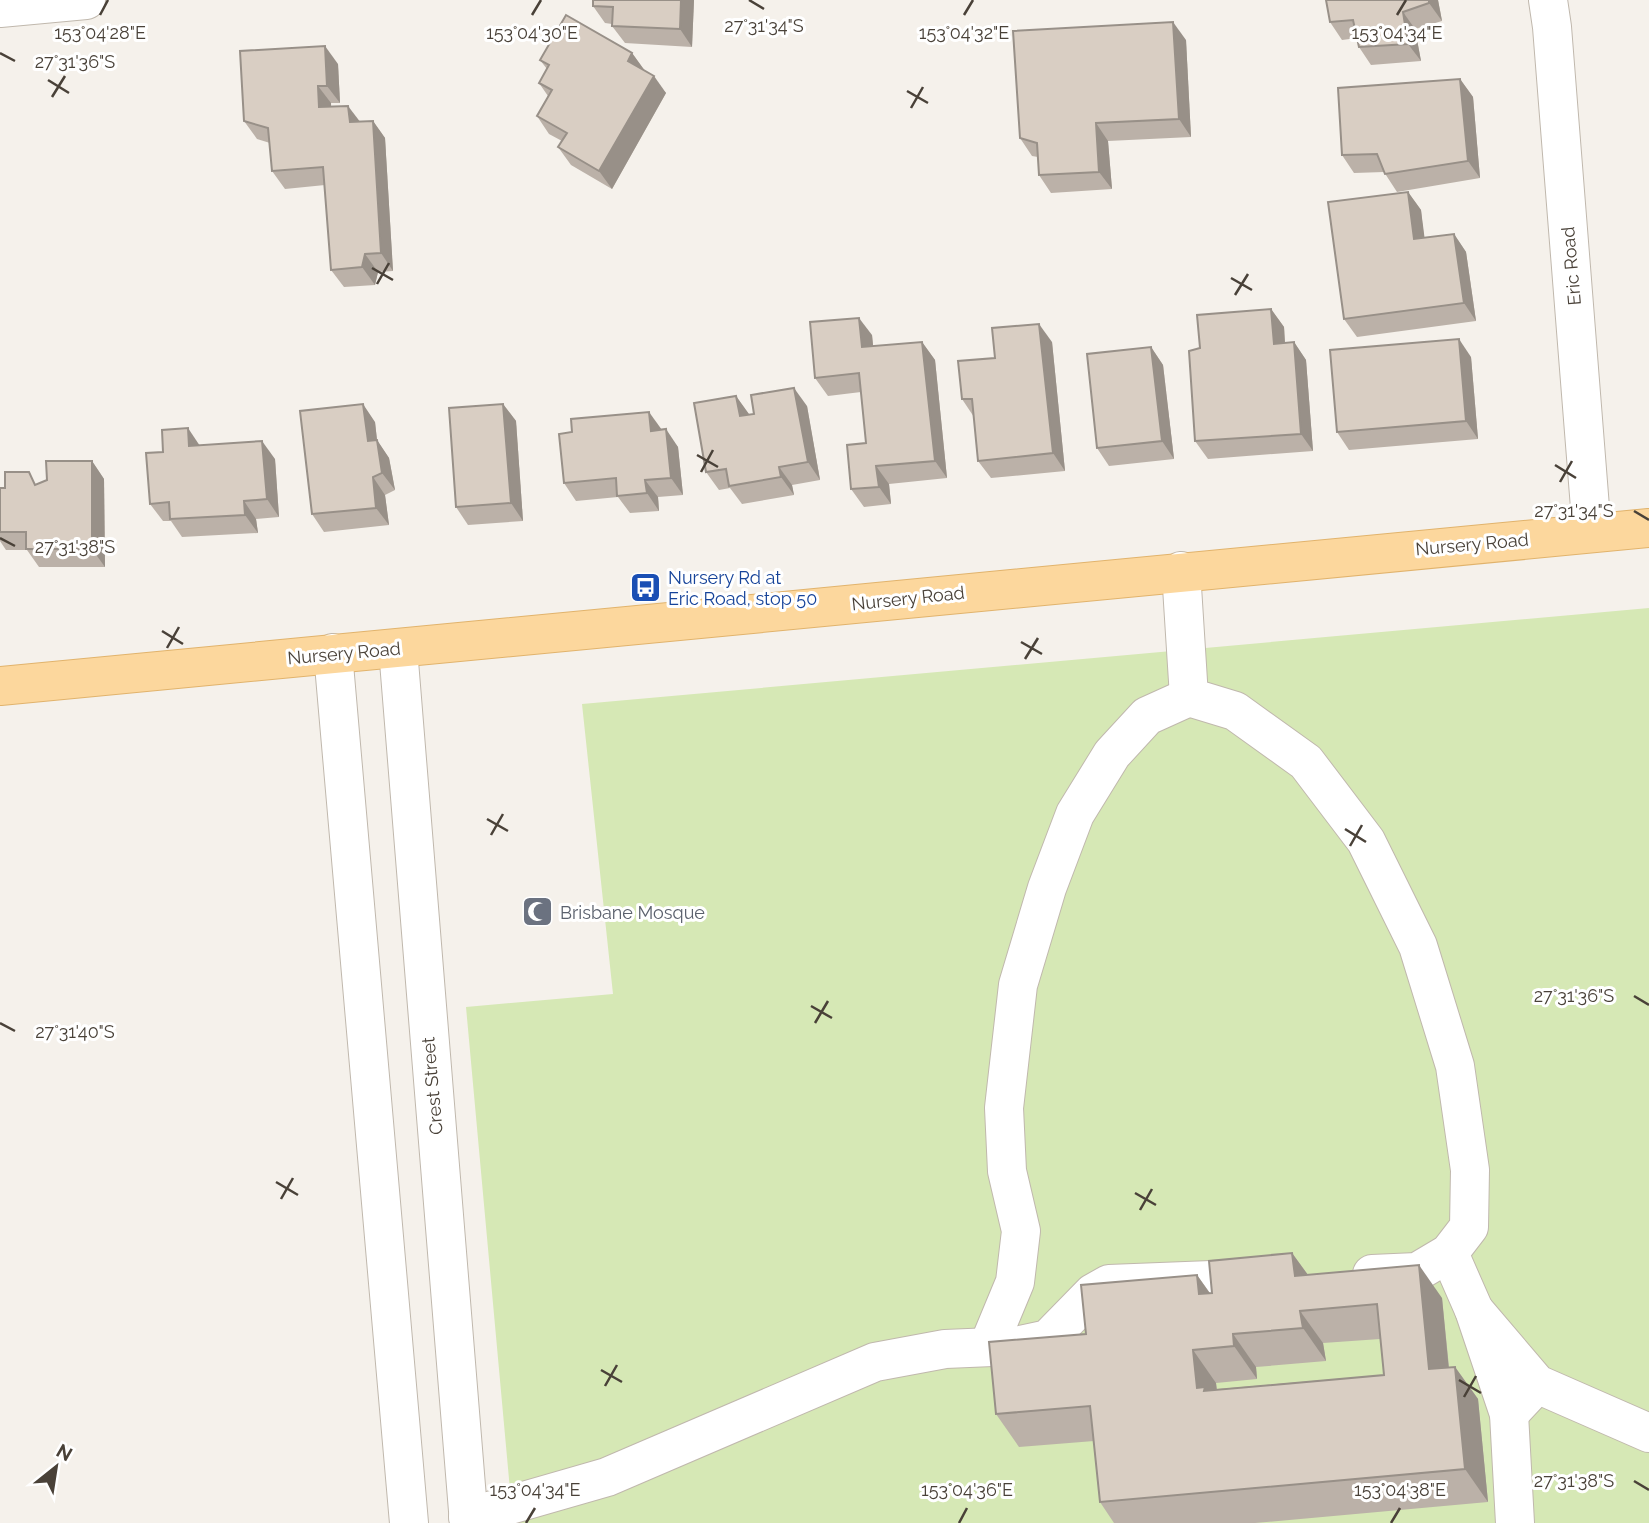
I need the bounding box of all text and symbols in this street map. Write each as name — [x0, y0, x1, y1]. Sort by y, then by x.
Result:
text: 27°31'34"S — [724, 15, 804, 36]
text: 153°04'28"E — [54, 22, 146, 43]
text: 153°04'30"E — [486, 22, 578, 43]
text: 153°04'32"E — [919, 22, 1009, 43]
text: 153°04'34"E — [1352, 22, 1443, 43]
text: 27°31'36"S — [35, 51, 115, 72]
street label: Eric Road — [1557, 226, 1585, 306]
text: 27°31'34"S — [1534, 500, 1614, 521]
street label: Nursery Road — [1415, 529, 1529, 559]
text: 27°31'38"S — [35, 536, 115, 557]
place label: Nursery Rd at Eric Road, stop 50 — [668, 567, 817, 609]
bus stop icon: Nursery Rd at Eric Road, stop 50 — [628, 570, 662, 604]
street label: Nursery Road — [850, 582, 966, 614]
street label: Nursery Road — [287, 638, 401, 668]
mosque icon: Brisbane Mosque — [520, 895, 554, 929]
place label: Brisbane Mosque — [560, 902, 705, 923]
text: 27°31'36"S — [1534, 985, 1614, 1006]
text: 27°31'40"S — [35, 1021, 115, 1042]
street label: Crest Street — [417, 1036, 447, 1136]
north arrow — [21, 1432, 91, 1502]
text: N — [53, 1439, 76, 1465]
text: 27°31'38"S — [1534, 1470, 1614, 1491]
text: 153°04'34"E — [490, 1479, 581, 1500]
text: 153°04'36"E — [921, 1479, 1013, 1500]
text: 153°04'38"E — [1354, 1479, 1446, 1500]

